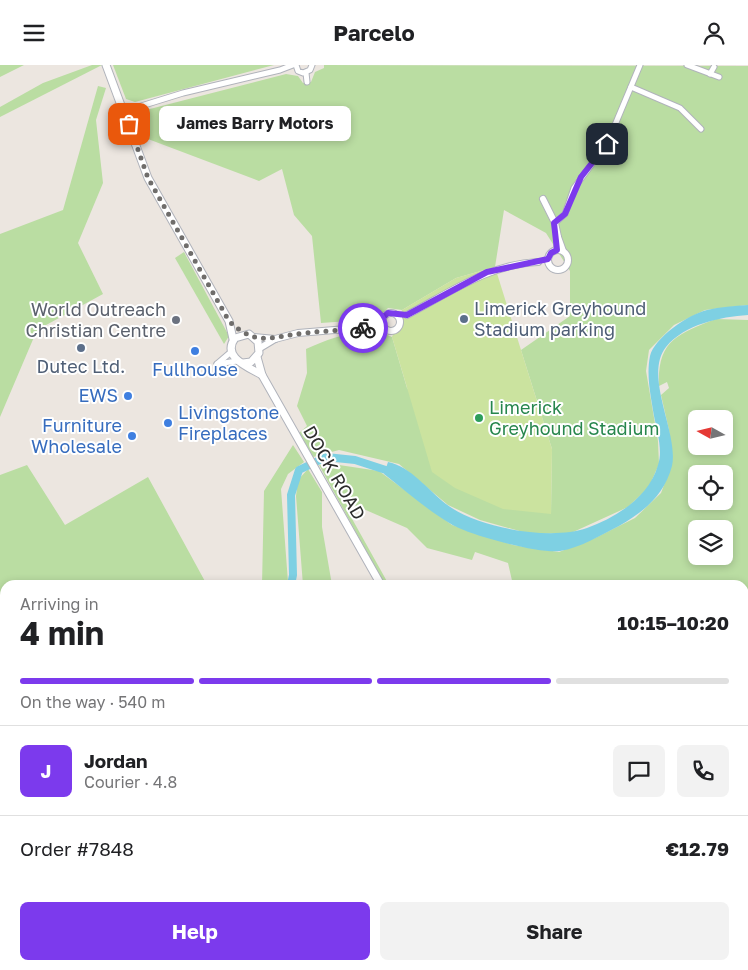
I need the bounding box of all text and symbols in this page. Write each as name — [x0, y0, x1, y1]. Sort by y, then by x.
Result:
icon: menu — [20, 19, 48, 47]
text: Parcelo — [333, 19, 415, 46]
icon: person — [700, 19, 728, 47]
pin — [108, 103, 150, 145]
callout: James Barry Motors — [159, 107, 352, 141]
icon: bag — [115, 110, 143, 138]
text: James Barry Motors — [177, 113, 333, 133]
pin — [586, 123, 628, 165]
icon: home — [593, 130, 621, 158]
place label: Limerick Greyhound Stadium parking — [474, 297, 646, 340]
place label: World Outreach Christian Centre — [25, 298, 166, 341]
courier — [338, 303, 388, 353]
marker: Limerick Greyhound Stadium parking — [458, 313, 470, 325]
marker: World Outreach Christian Centre — [170, 314, 182, 326]
icon: bike — [349, 314, 377, 342]
marker: Dutec Ltd. — [75, 342, 87, 354]
marker: Fullhouse — [189, 345, 201, 357]
place label: Dutec Ltd. — [37, 355, 125, 377]
place label: Fullhouse — [152, 358, 238, 380]
place label: EWS — [78, 384, 118, 406]
marker: EWS — [122, 390, 134, 402]
place label: Limerick Greyhound Stadium — [489, 396, 659, 439]
place label: Livingstone Fireplaces — [178, 401, 279, 444]
north arrow — [688, 410, 732, 455]
map controls — [688, 410, 733, 565]
marker: Limerick Greyhound Stadium — [473, 412, 485, 424]
place label: Furniture Wholesale — [31, 414, 122, 457]
marker: Livingstone Fireplaces — [162, 417, 174, 429]
street label: DOCK ROAD — [299, 422, 371, 523]
marker: Furniture Wholesale — [126, 430, 138, 442]
button: locate — [688, 465, 733, 510]
button: layers — [688, 520, 733, 565]
text: Arriving in — [20, 594, 99, 614]
text: 10:15–10:20 — [617, 611, 729, 634]
text: 4 min — [20, 614, 104, 652]
text: On the way · 540 m — [20, 692, 165, 712]
button: chat — [613, 745, 665, 797]
button: phone — [677, 745, 729, 797]
text: Jordan — [84, 749, 148, 772]
text: J — [41, 759, 51, 782]
text: Courier · 4.8 — [84, 772, 177, 792]
text: Order #7848 — [20, 837, 134, 860]
text: €12.79 — [666, 837, 729, 860]
button: Help — [20, 902, 370, 960]
button: Share — [380, 902, 729, 960]

